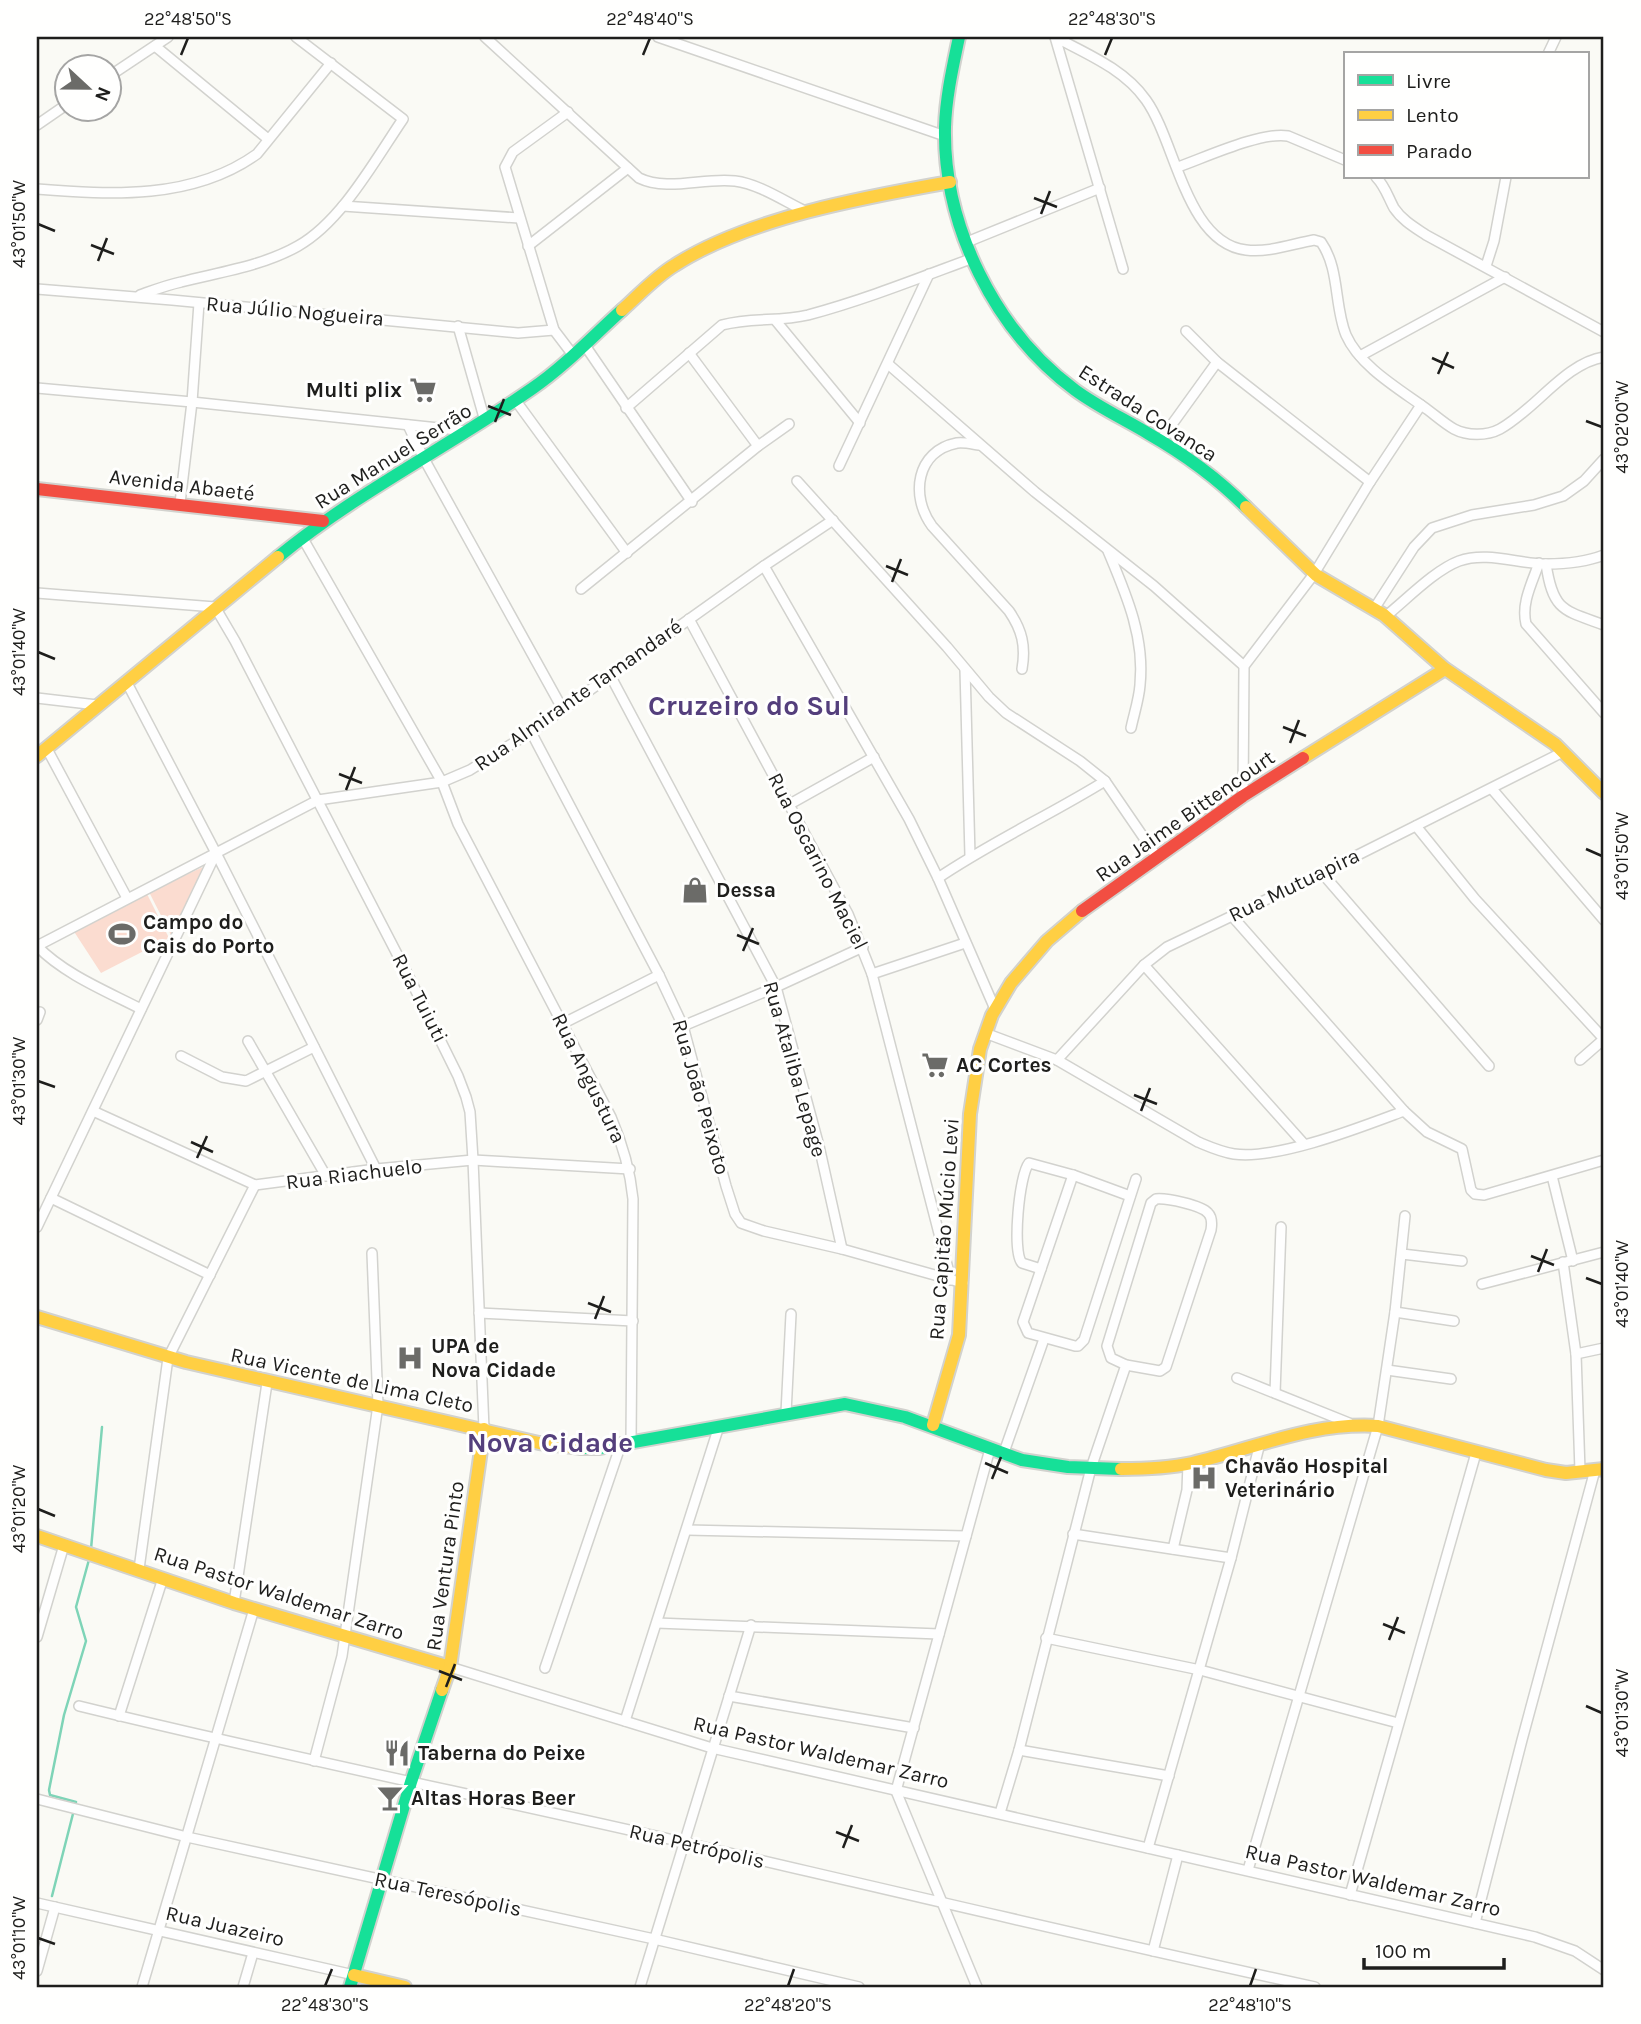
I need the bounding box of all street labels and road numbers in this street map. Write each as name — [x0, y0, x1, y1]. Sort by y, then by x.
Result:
street label: Rua Júlio Nogueira — [205, 291, 385, 331]
street label: Estrada Covanca — [1074, 359, 1222, 467]
street label: Rua Manuel Serrão — [310, 398, 476, 514]
street label: Avenida Abaeté — [108, 464, 256, 506]
street label: Rua Almirante Tamandaré — [470, 614, 686, 776]
street label: Rua Jaime Bittencourt — [1091, 745, 1279, 887]
street label: Rua Oscarino Maciel — [763, 769, 873, 953]
street label: Rua Mutuapira — [1225, 843, 1363, 927]
street label: Rua Tuiuti — [387, 949, 453, 1047]
street label: Rua Ataliba Lepage — [758, 978, 832, 1160]
street label: Rua Angustura — [547, 1009, 631, 1147]
street label: Rua João Peixoto — [667, 1017, 735, 1177]
street label: Rua Capitão Múcio Levi — [924, 1117, 964, 1341]
street label: Rua Riachuelo — [284, 1154, 424, 1194]
street label: Rua Vicente de Lima Cleto — [228, 1343, 476, 1417]
street label: Rua Ventura Pinto — [421, 1479, 469, 1653]
street label: Rua Pastor Waldemar Zarro — [151, 1541, 407, 1645]
street label: Rua Pastor Waldemar Zarro — [691, 1711, 951, 1793]
street label: Rua Petrópolis — [627, 1819, 767, 1873]
street label: Rua Pastor Waldemar Zarro — [1243, 1839, 1503, 1921]
street label: Rua Teresópolis — [372, 1867, 524, 1921]
street label: Rua Juazeiro — [163, 1901, 287, 1951]

